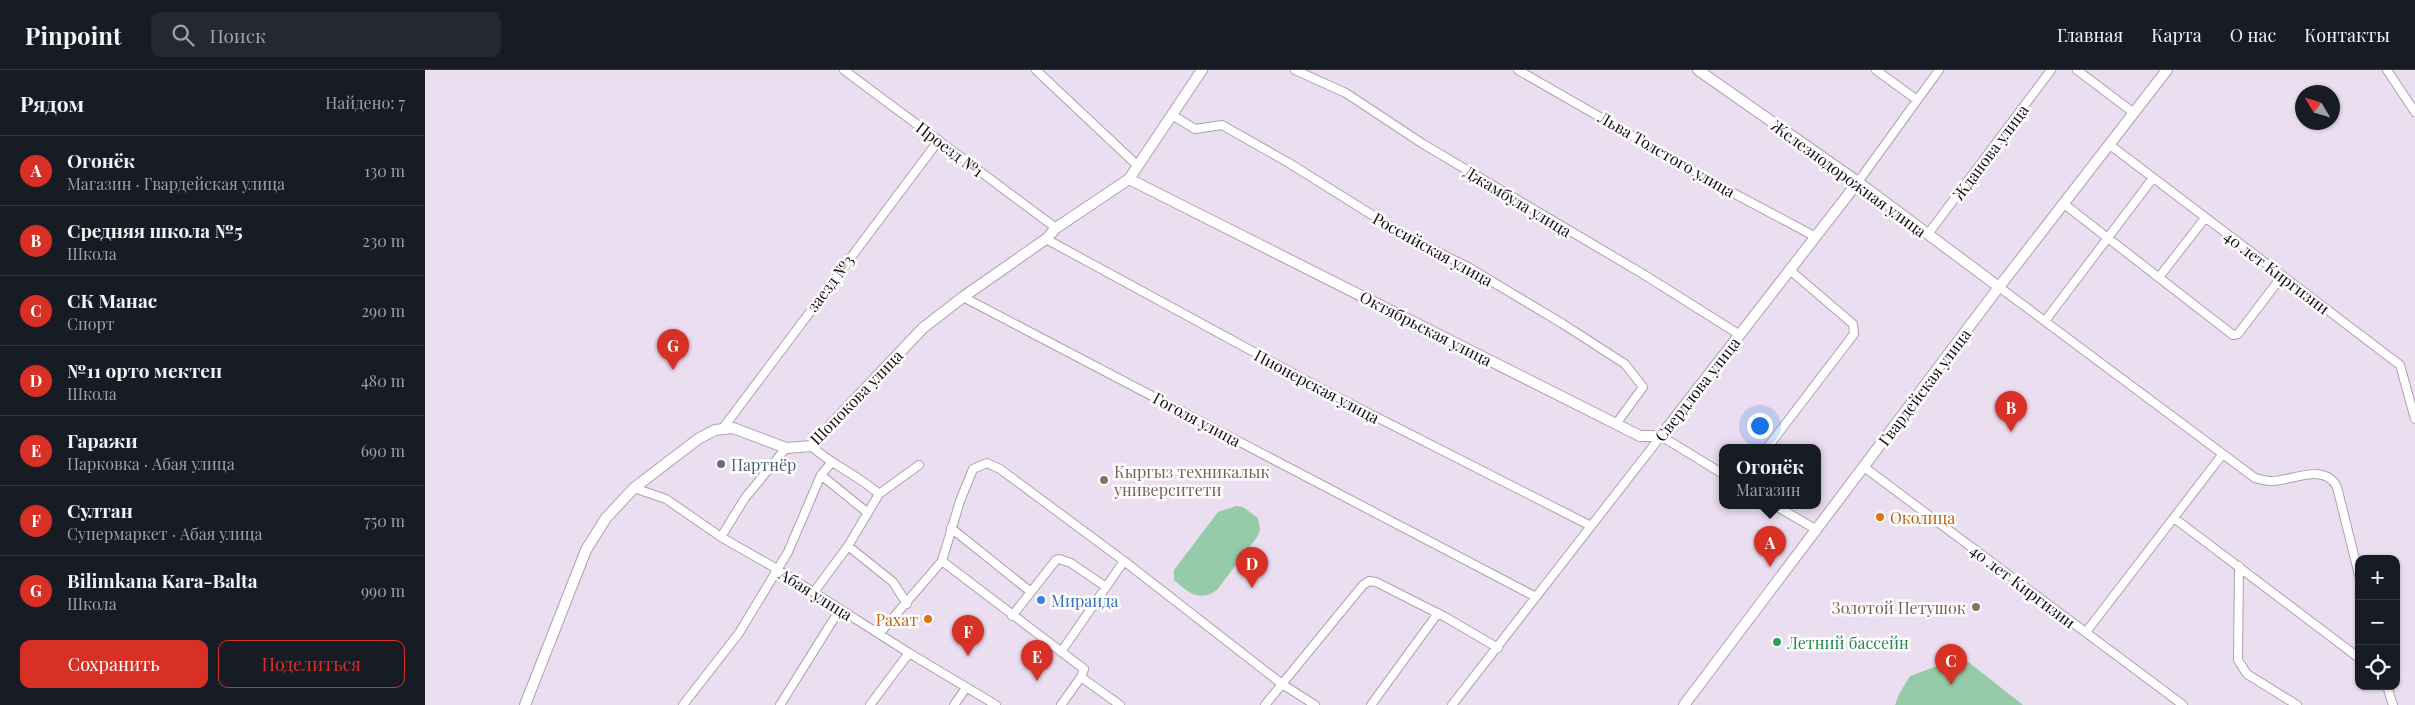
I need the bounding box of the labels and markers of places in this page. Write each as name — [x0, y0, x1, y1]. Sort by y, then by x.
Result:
pin: G — [657, 329, 689, 370]
pin: B — [1995, 391, 2027, 432]
place label: Партнёр — [731, 454, 796, 475]
marker: Партнёр — [715, 458, 727, 470]
place label: Кыргыз техникалык университети — [1113, 461, 1270, 500]
marker: Кыргыз техникалык университети — [1098, 474, 1110, 486]
place label: Околица — [1890, 507, 1955, 528]
marker: Околица — [1874, 511, 1886, 523]
pin: A — [1754, 526, 1786, 567]
pin: D — [1236, 547, 1268, 588]
place label: Мираида — [1051, 590, 1119, 611]
marker: Мираида — [1035, 594, 1047, 606]
place label: Золотой Петушок — [1832, 597, 1966, 618]
marker: Золотой Петушок — [1970, 601, 1982, 613]
place label: Рахат — [876, 609, 918, 630]
marker: Рахат — [922, 613, 934, 625]
pin: F — [952, 615, 984, 656]
place label: Летний бассейн — [1786, 632, 1909, 653]
marker: Летний бассейн — [1771, 636, 1783, 648]
pin: E — [1021, 640, 1053, 681]
pin: C — [1935, 644, 1967, 685]

